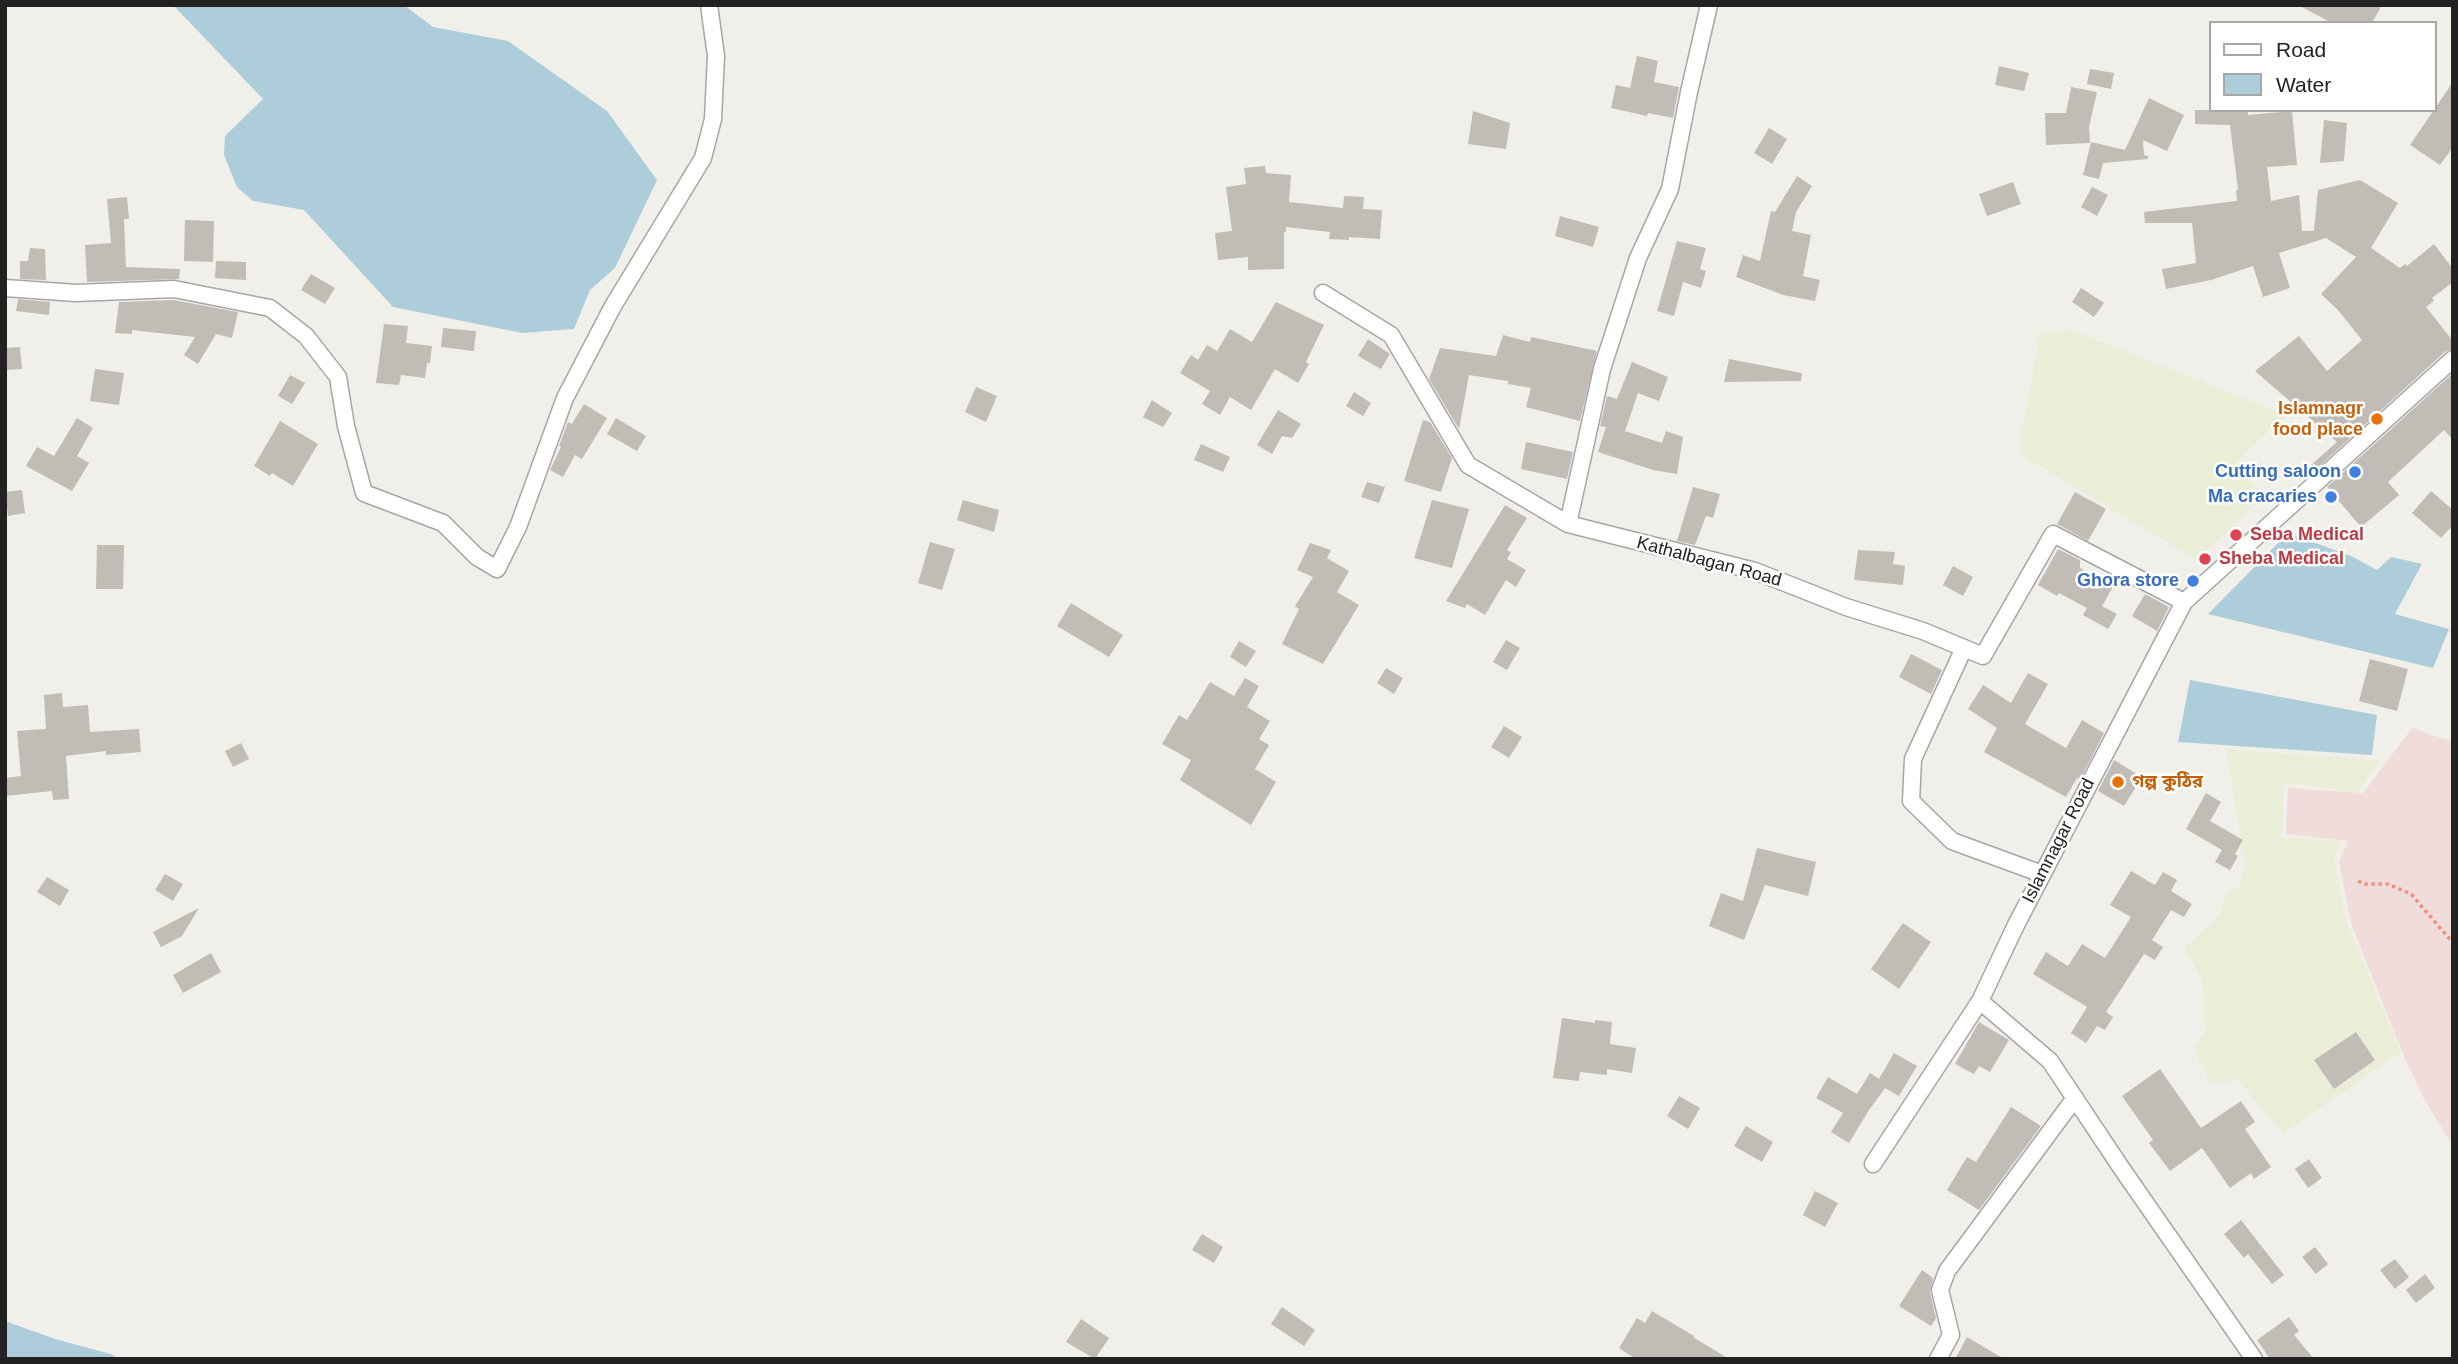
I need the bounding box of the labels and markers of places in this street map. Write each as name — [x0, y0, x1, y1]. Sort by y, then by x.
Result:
place label: Islamnagr food place — [2273, 398, 2363, 440]
marker: Islamnagr food place — [2369, 411, 2385, 427]
place label: Cutting saloon — [2215, 461, 2341, 483]
marker: Cutting saloon — [2347, 464, 2363, 480]
place label: Ma cracaries — [2208, 486, 2317, 508]
marker: Ma cracaries — [2323, 489, 2339, 505]
place label: Seba Medical — [2250, 524, 2364, 546]
marker: Seba Medical — [2228, 527, 2244, 543]
place label: Sheba Medical — [2219, 548, 2344, 570]
marker: Sheba Medical — [2197, 551, 2213, 567]
place label: Ghora store — [2077, 570, 2179, 592]
marker: Ghora store — [2185, 573, 2201, 589]
place label: গল্প কুঠির — [2132, 771, 2203, 793]
marker: গল্প কুঠির — [2110, 774, 2126, 790]

